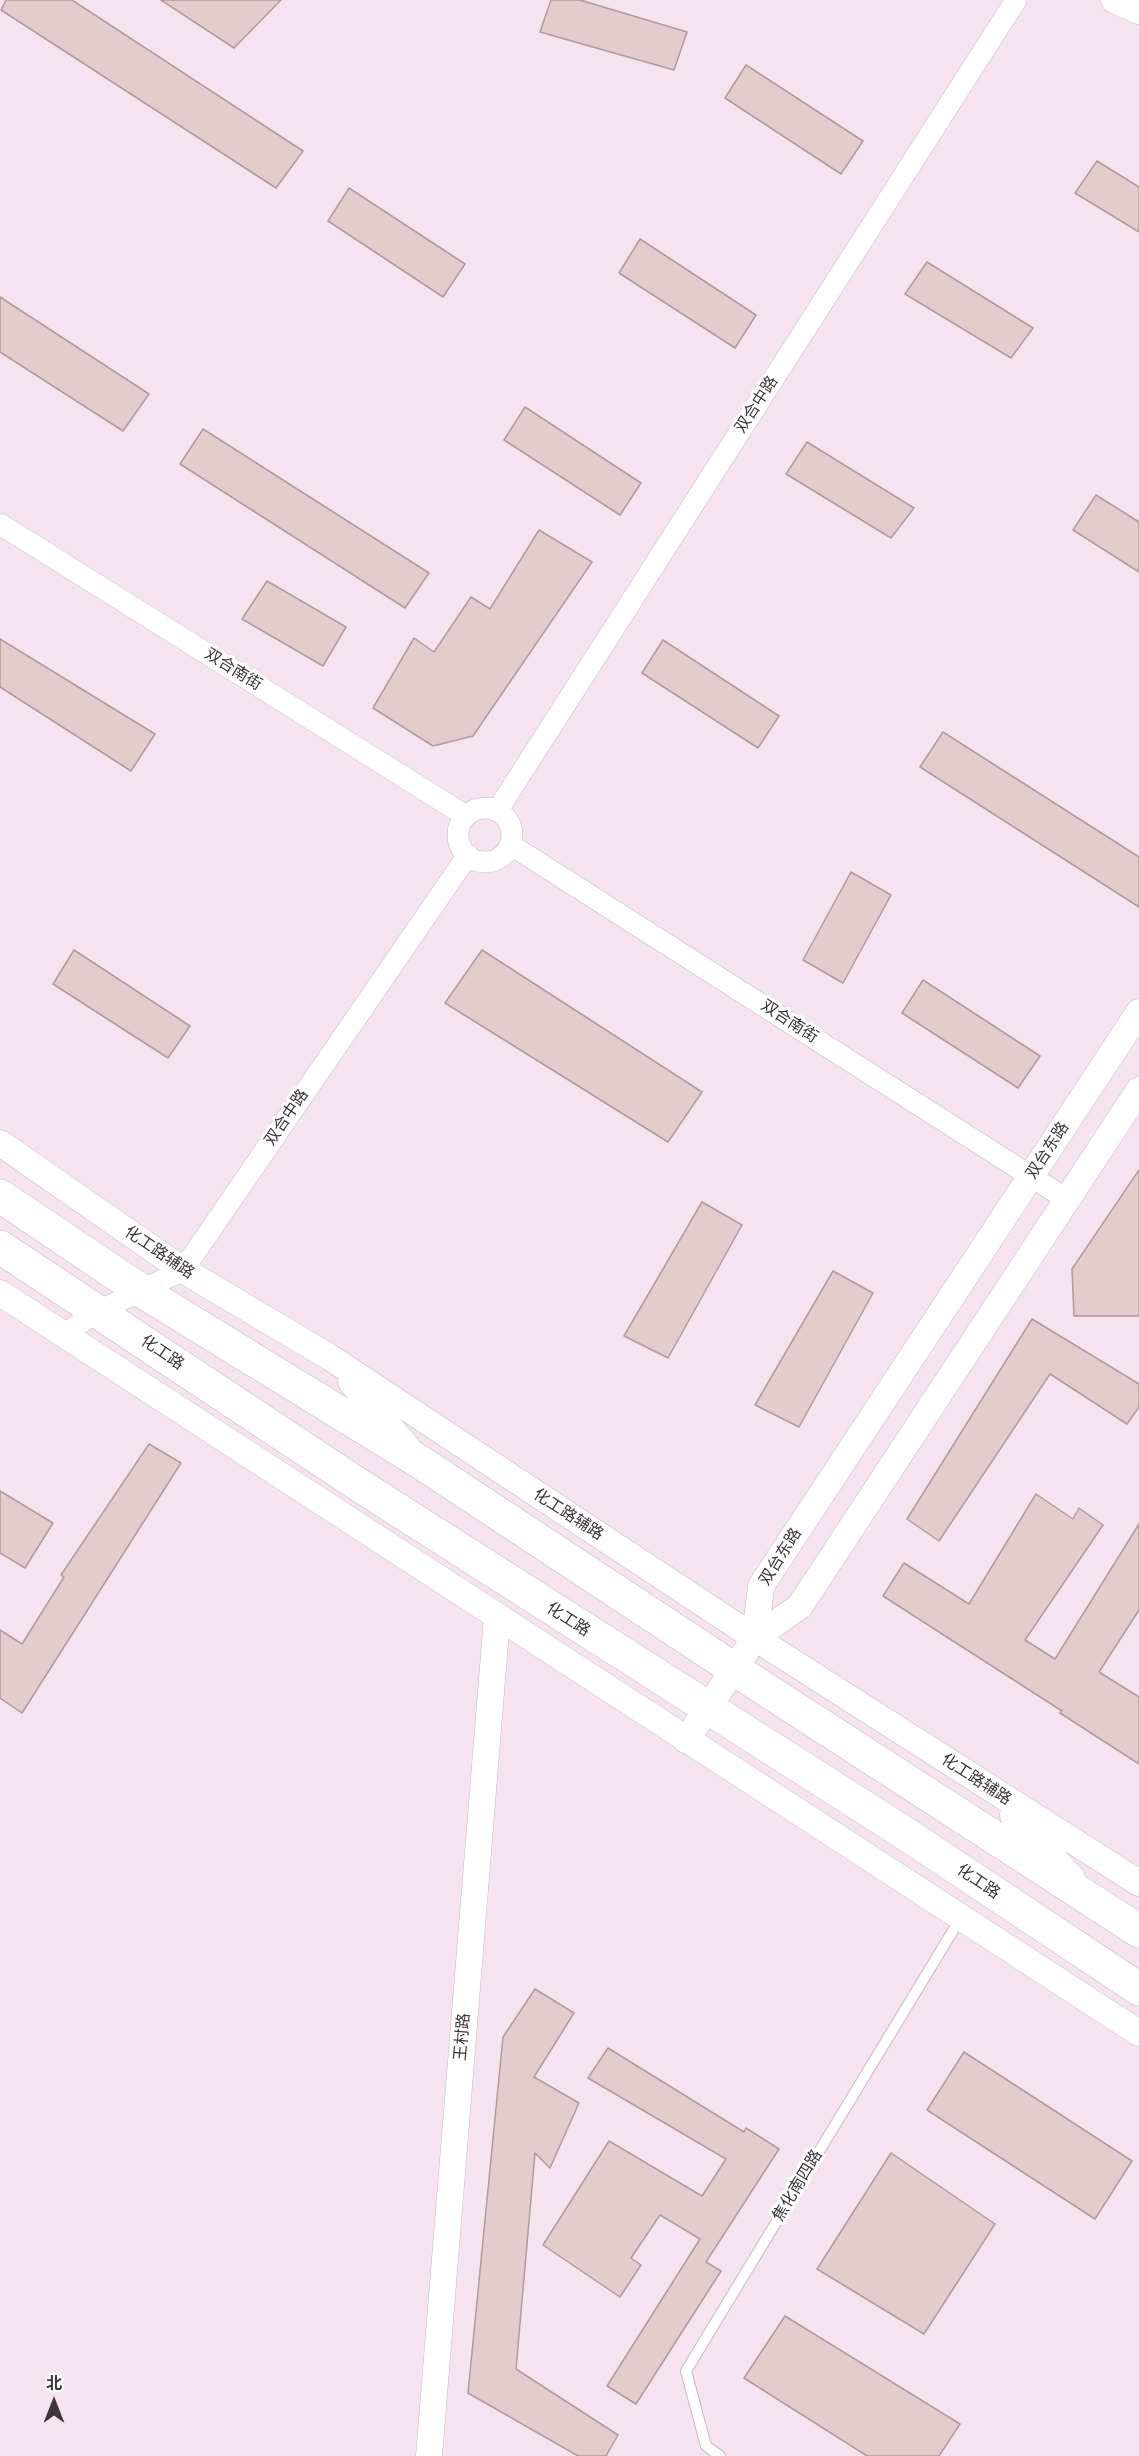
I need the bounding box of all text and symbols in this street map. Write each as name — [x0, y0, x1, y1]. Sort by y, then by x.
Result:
street label: 双合中路 — [732, 373, 782, 437]
street label: 双合南街 — [201, 645, 265, 695]
street label: 双合南街 — [757, 997, 821, 1047]
street label: 双合中路 — [261, 1086, 313, 1150]
street label: 双台东路 — [1023, 1119, 1073, 1183]
street label: 化工路辅路 — [120, 1223, 198, 1283]
street label: 化工路 — [137, 1332, 187, 1374]
street label: 化工路辅路 — [529, 1485, 607, 1545]
street label: 双台东路 — [756, 1525, 806, 1589]
street label: 化工路 — [543, 1599, 593, 1641]
street label: 化工路辅路 — [937, 1750, 1015, 1810]
street label: 化工路 — [953, 1861, 1003, 1903]
street label: 王村路 — [451, 2012, 475, 2062]
street label: 焦化南四路 — [769, 2147, 827, 2225]
north arrow — [24, 2372, 84, 2432]
text: 北 — [46, 2373, 62, 2394]

